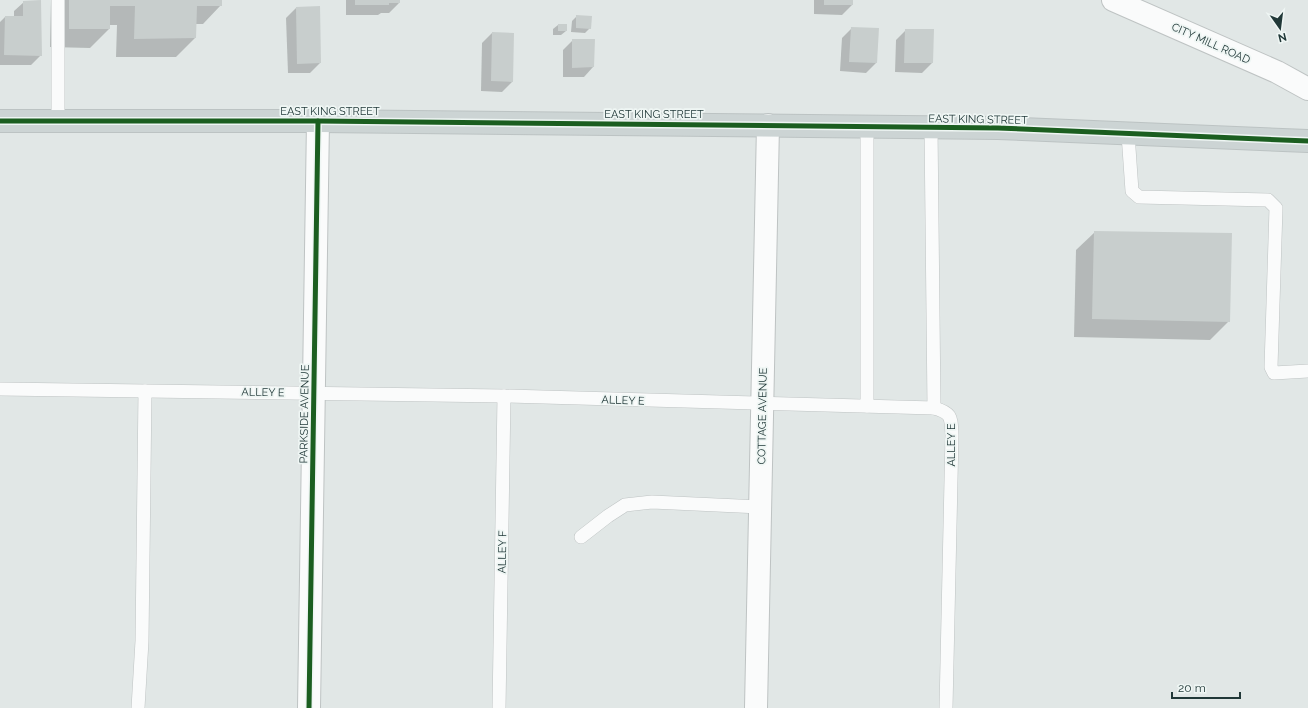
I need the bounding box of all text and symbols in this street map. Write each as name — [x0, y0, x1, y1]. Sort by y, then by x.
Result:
north arrow — [1260, 8, 1300, 48]
street label: CITY MILL ROAD — [1169, 20, 1252, 67]
text: N — [1277, 30, 1288, 45]
street label: EAST KING STREET — [280, 105, 380, 118]
street label: EAST KING STREET — [604, 108, 704, 121]
street label: EAST KING STREET — [928, 112, 1028, 127]
street label: PARKSIDE AVENUE — [297, 364, 312, 464]
street label: COTTAGE AVENUE — [755, 367, 770, 464]
street label: ALLEY E — [241, 386, 285, 399]
street label: ALLEY E — [601, 393, 645, 408]
street label: ALLEY E — [945, 423, 958, 467]
street label: ALLEY F — [496, 530, 509, 574]
scale bar — [1172, 674, 1240, 700]
text: 20 m — [1178, 681, 1206, 695]

